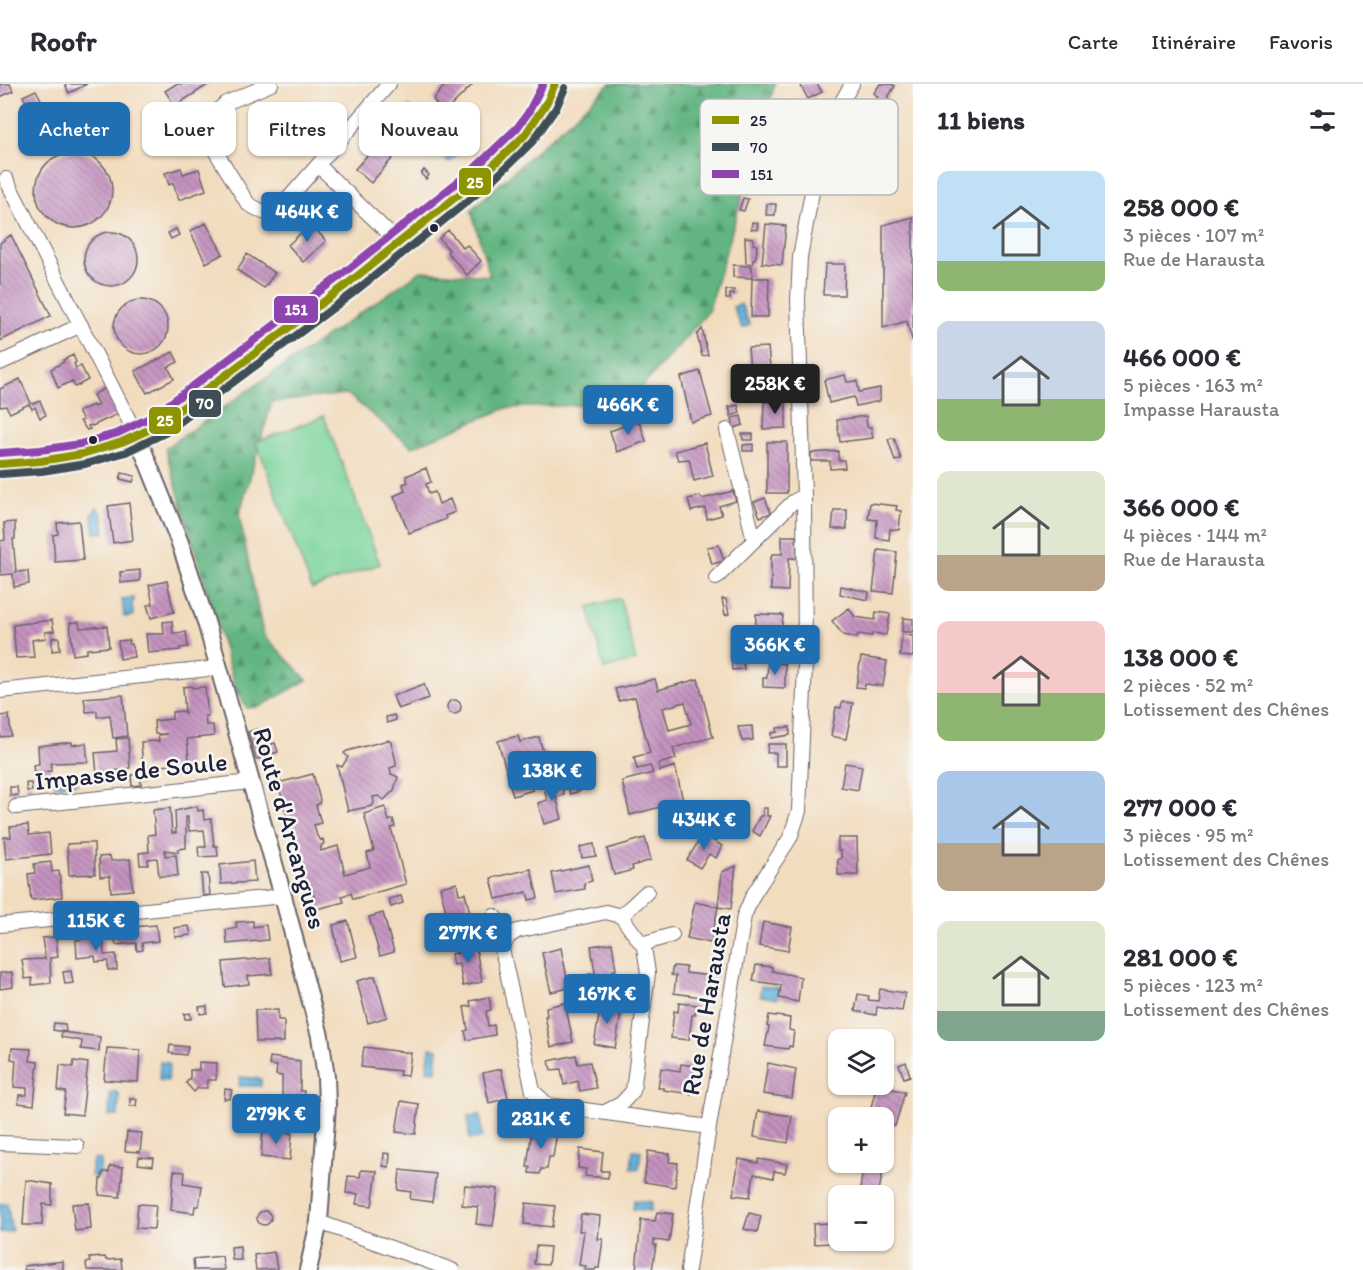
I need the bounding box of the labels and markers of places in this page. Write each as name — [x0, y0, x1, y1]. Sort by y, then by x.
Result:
pin: 464K € — [258, 192, 356, 243]
unlabelled marker — [428, 222, 440, 234]
pin: 258K € — [726, 364, 824, 415]
pin: 466K € — [579, 385, 677, 436]
unlabelled marker — [87, 434, 99, 446]
pin: 366K € — [726, 625, 824, 676]
pin: 138K € — [503, 751, 601, 802]
pin: 434K € — [655, 800, 753, 851]
pin: 115K € — [47, 901, 145, 952]
pin: 277K € — [419, 913, 517, 964]
pin: 167K € — [558, 974, 656, 1025]
pin: 279K € — [227, 1094, 325, 1145]
pin: 281K € — [492, 1099, 590, 1150]

